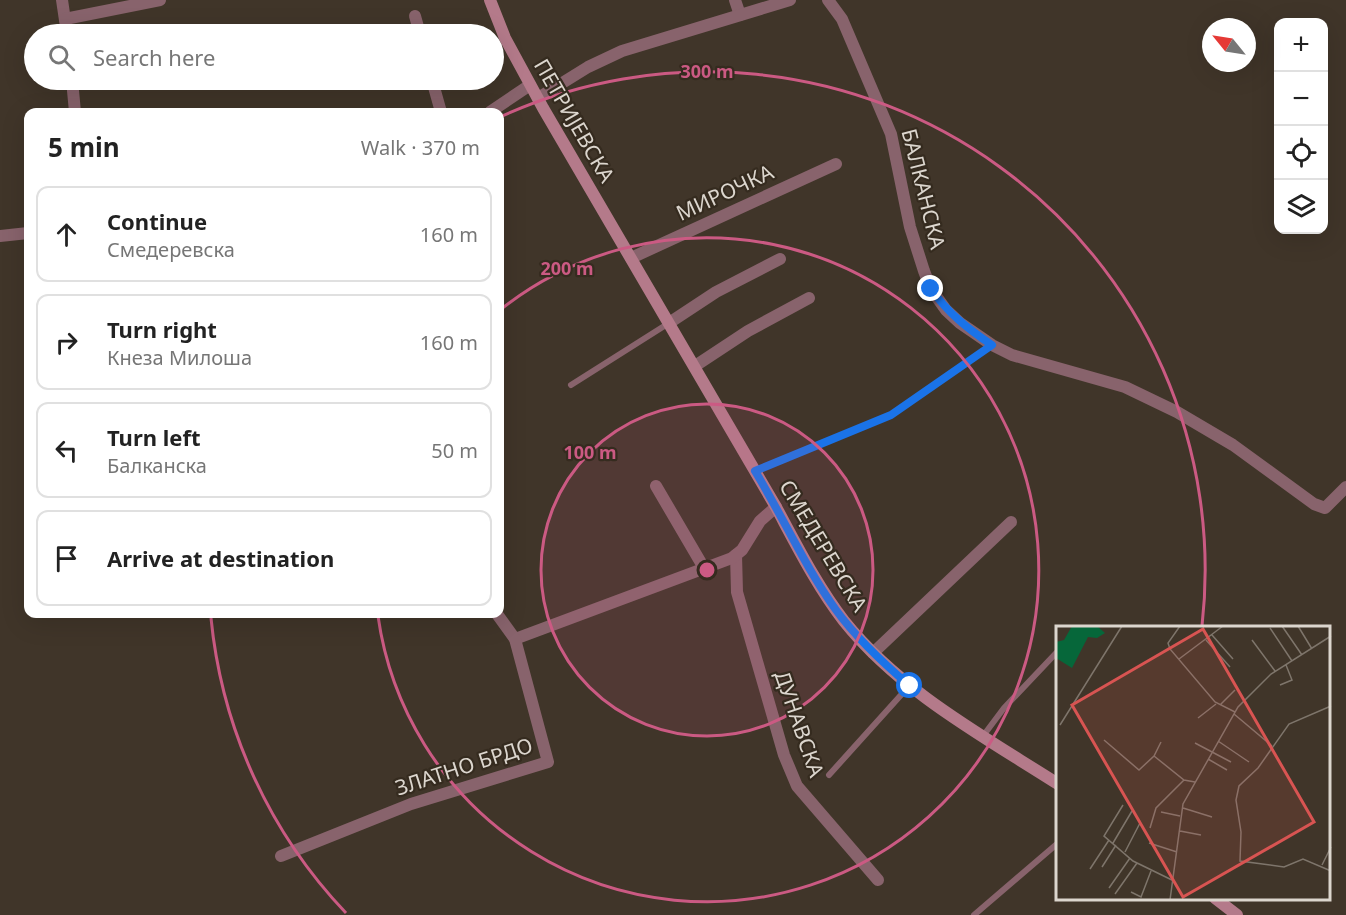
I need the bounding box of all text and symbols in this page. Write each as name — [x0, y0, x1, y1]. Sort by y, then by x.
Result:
north arrow — [1202, 18, 1256, 72]
map controls — [1274, 18, 1328, 234]
button: + — [1274, 18, 1328, 72]
search box — [24, 24, 504, 90]
icon: search — [45, 41, 78, 74]
text: Search here — [93, 42, 215, 72]
street label: ПЕТРИЈЕВСКА — [528, 54, 622, 188]
text: 300 m — [680, 59, 734, 83]
button: − — [1274, 72, 1328, 126]
street label: БАЛКАНСКА — [896, 126, 953, 252]
button: locate — [1274, 126, 1328, 180]
text: 5 min — [48, 129, 120, 165]
text: Walk · 370 m — [361, 134, 480, 161]
street label: МИРОЧКА — [671, 157, 778, 227]
button: layers — [1274, 180, 1328, 234]
text: Continue — [107, 206, 207, 236]
icon: ahead — [50, 218, 83, 251]
text: 160 m — [420, 221, 478, 248]
text: Смедеревска — [107, 236, 235, 263]
text: 200 m — [540, 256, 594, 280]
route end — [917, 275, 943, 301]
text: Turn right — [107, 314, 217, 344]
icon: right — [50, 326, 83, 359]
text: 160 m — [420, 329, 478, 356]
text: Кнеза Милоша — [107, 344, 252, 371]
text: Turn left — [107, 422, 201, 452]
icon: left — [50, 434, 83, 467]
text: 50 m — [431, 437, 478, 464]
text: 100 m — [563, 440, 617, 464]
text: Балканска — [107, 452, 207, 479]
street label: СМЕДЕРЕВСКА — [773, 474, 875, 617]
icon: arrive — [50, 542, 83, 575]
text: Arrive at destination — [107, 543, 334, 573]
centre of rings — [697, 560, 717, 580]
inset map — [1056, 626, 1331, 900]
street label: ДУНАВСКА — [769, 667, 831, 781]
route start — [896, 672, 922, 698]
street label: ЗЛАТНО БРДО — [391, 731, 536, 801]

